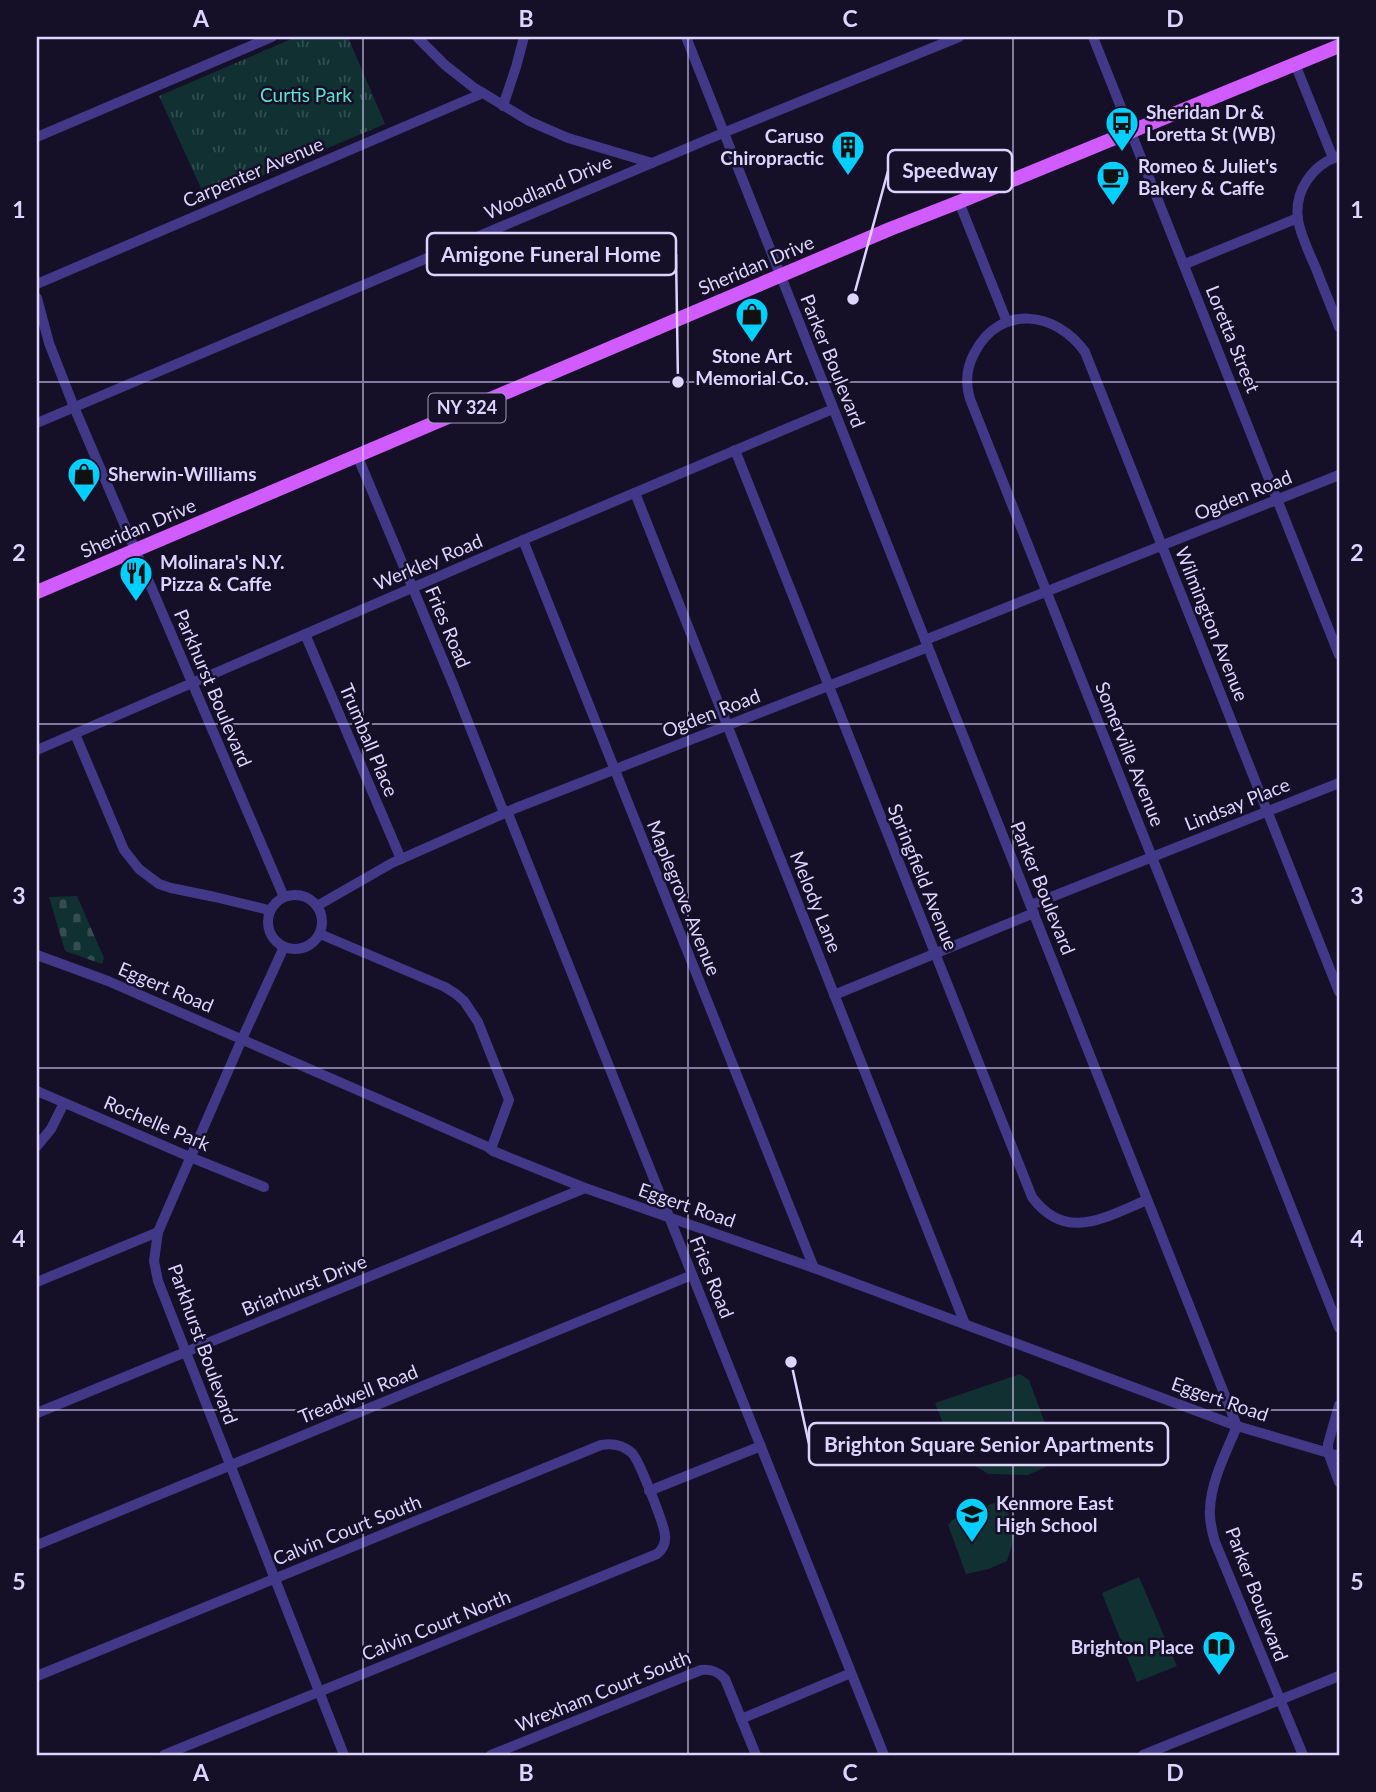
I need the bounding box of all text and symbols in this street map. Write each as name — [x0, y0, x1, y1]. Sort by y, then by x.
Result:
text: A — [192, 4, 210, 32]
text: B — [518, 4, 534, 32]
text: C — [842, 4, 858, 32]
text: D — [1166, 4, 1184, 32]
park label: Curtis Park — [260, 83, 352, 106]
place label: Sheridan Dr & Loretta St (WB) — [1146, 100, 1275, 145]
bus stop icon: Sheridan Dr & Loretta St (WB) — [1103, 104, 1141, 153]
place label: Caruso Chiropractic — [720, 124, 824, 169]
building icon: Caruso Chiropractic — [829, 128, 867, 177]
street label: Carpenter Avenue — [179, 132, 327, 212]
street label: Woodland Drive — [481, 149, 615, 224]
callout: Speedway — [888, 150, 1012, 192]
place label: Romeo & Juliet's Bakery & Caffe — [1138, 154, 1277, 199]
text: Speedway — [902, 157, 999, 182]
cafe icon: Romeo & Juliet's Bakery & Caffe — [1094, 158, 1132, 207]
text: 1 — [12, 195, 26, 223]
text: 1 — [1350, 195, 1364, 223]
street label: Sheridan Drive — [695, 230, 817, 299]
callout: Amigone Funeral Home — [427, 233, 676, 275]
text: Amigone Funeral Home — [440, 241, 661, 266]
street label: Loretta Street — [1202, 282, 1265, 396]
street label: Parker Boulevard — [796, 291, 871, 431]
shop icon: Stone Art Memorial Co. — [733, 295, 771, 344]
place label: Stone Art Memorial Co. — [695, 344, 809, 389]
road number: NY 324 — [428, 394, 505, 422]
shop icon: Sherwin-Williams — [65, 455, 103, 504]
place label: Sherwin-Williams — [108, 462, 257, 485]
street label: Ogden Road — [1191, 465, 1295, 524]
street label: Sheridan Drive — [77, 493, 199, 562]
street label: Werkley Road — [370, 528, 486, 595]
text: 2 — [12, 538, 26, 566]
text: 2 — [1350, 538, 1364, 566]
street label: Wilmington Avenue — [1171, 543, 1254, 704]
place label: Molinara's N.Y. Pizza & Caffe — [160, 550, 285, 595]
restaurant icon: Molinara's N.Y. Pizza & Caffe — [117, 554, 155, 603]
street label: Fries Road — [421, 582, 476, 671]
street label: Parkhurst Boulevard — [170, 605, 257, 770]
street label: Somerville Avenue — [1091, 678, 1170, 830]
street label: Trumball Place — [335, 680, 404, 800]
street label: Ogden Road — [659, 683, 763, 742]
street label: Lindsay Place — [1181, 772, 1293, 835]
street label: Springfield Avenue — [884, 800, 963, 953]
street label: Maplegrove Avenue — [643, 817, 726, 979]
street label: Parker Boulevard — [1006, 818, 1081, 958]
street label: Melody Lane — [786, 848, 847, 956]
text: 3 — [12, 881, 26, 909]
text: 3 — [1350, 881, 1364, 909]
street label: Eggert Road — [115, 956, 217, 1017]
street label: Rochelle Park — [101, 1090, 214, 1155]
street label: Eggert Road — [636, 1177, 739, 1232]
text: 4 — [12, 1224, 26, 1252]
text: 4 — [1350, 1224, 1364, 1252]
street label: Fries Road — [686, 1232, 739, 1321]
street label: Briarhurst Drive — [238, 1249, 370, 1320]
street label: Parkhurst Boulevard — [164, 1260, 243, 1427]
street label: Treadwell Road — [295, 1359, 421, 1428]
street label: Eggert Road — [1169, 1371, 1272, 1426]
callout: Brighton Square Senior Apartments — [809, 1423, 1168, 1465]
text: Brighton Square Senior Apartments — [824, 1431, 1154, 1456]
street label: Calvin Court South — [269, 1489, 424, 1570]
place label: Kenmore East High School — [996, 1491, 1114, 1536]
school or university icon: Kenmore East High School — [953, 1495, 991, 1544]
street label: Parker Boulevard — [1221, 1523, 1294, 1664]
text: 5 — [12, 1567, 26, 1595]
text: 5 — [1350, 1567, 1364, 1595]
street label: Calvin Court North — [358, 1584, 513, 1665]
library icon: Brighton Place — [1200, 1628, 1238, 1677]
place label: Brighton Place — [1071, 1635, 1194, 1658]
street label: Wrexham Court South — [512, 1645, 694, 1736]
text: A — [192, 1758, 210, 1786]
text: B — [518, 1758, 534, 1786]
text: C — [842, 1758, 858, 1786]
text: D — [1166, 1758, 1184, 1786]

